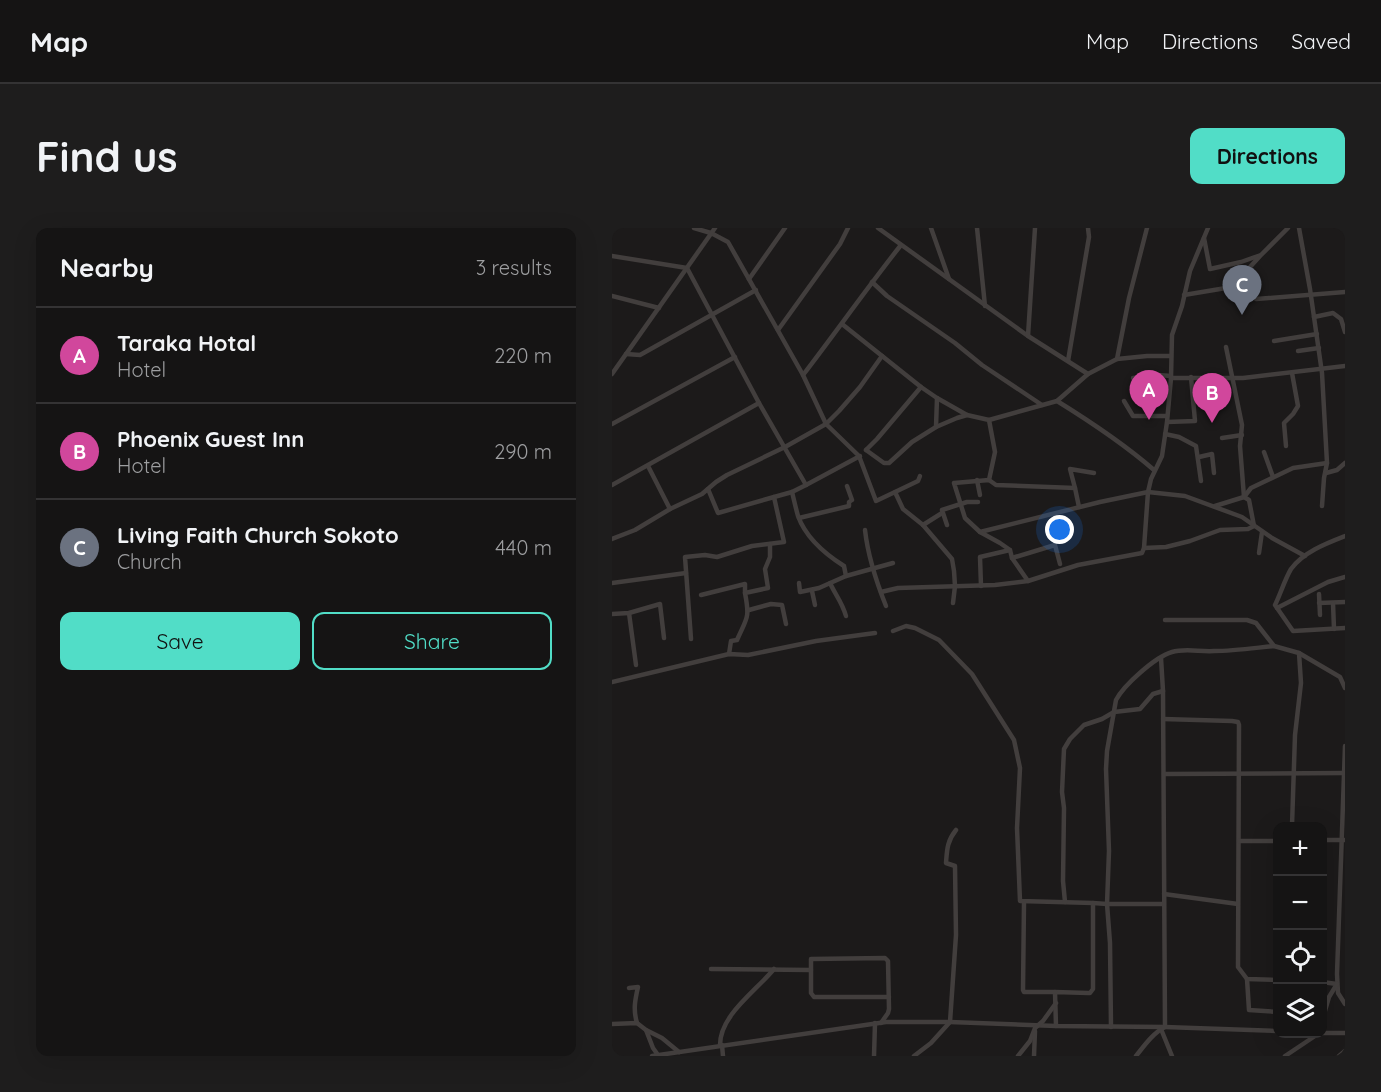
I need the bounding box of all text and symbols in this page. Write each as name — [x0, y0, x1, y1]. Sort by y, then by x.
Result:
text: Map — [30, 24, 88, 59]
text: Map — [1086, 28, 1129, 54]
text: Directions — [1162, 28, 1258, 54]
text: Saved — [1291, 28, 1351, 54]
button: Directions — [1190, 128, 1345, 184]
text: Find us — [36, 130, 178, 183]
text: Nearby — [60, 251, 154, 284]
text: 3 results — [476, 255, 552, 280]
pin: C — [1222, 266, 1262, 315]
text: Taraka Hotal — [117, 329, 256, 357]
text: A — [73, 343, 86, 368]
text: 220 m — [494, 343, 552, 368]
text: Hotel — [117, 357, 166, 382]
pin: A — [1130, 370, 1168, 420]
pin: B — [1192, 374, 1232, 423]
text: Phoenix Guest Inn — [117, 425, 304, 453]
text: B — [73, 439, 86, 464]
text: 290 m — [494, 439, 552, 464]
text: Hotel — [117, 453, 166, 478]
your location — [1045, 515, 1074, 544]
text: Living Faith Church Sokoto — [117, 521, 399, 549]
text: C — [73, 535, 86, 560]
text: 440 m — [495, 535, 552, 560]
text: Church — [117, 549, 182, 574]
button: Save — [60, 612, 300, 670]
button: Share — [312, 612, 552, 670]
map controls — [1273, 822, 1327, 1038]
button: + — [1273, 822, 1327, 876]
button: − — [1273, 876, 1327, 930]
button: locate — [1273, 930, 1327, 984]
button: layers — [1273, 984, 1327, 1038]

